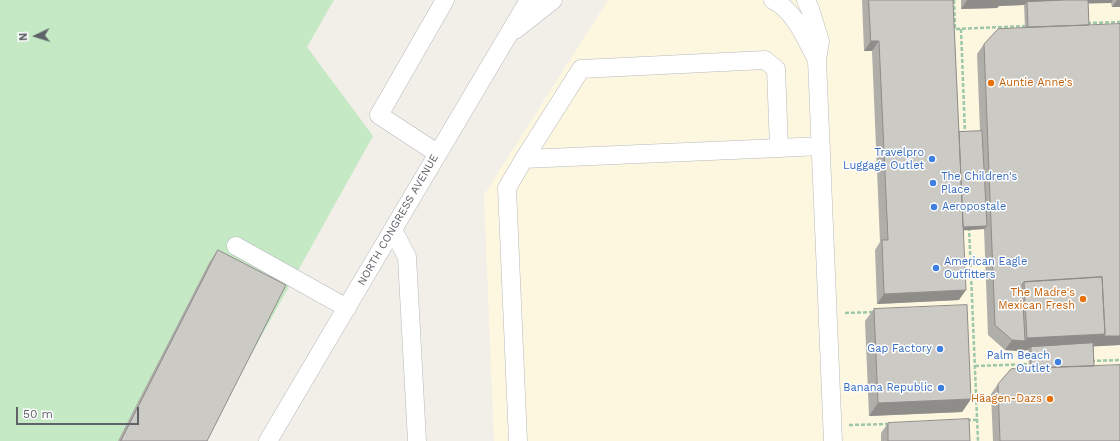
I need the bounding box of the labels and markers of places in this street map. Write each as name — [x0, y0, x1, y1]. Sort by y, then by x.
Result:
place label: Auntie Anne's — [999, 76, 1073, 90]
marker: Auntie Anne's — [986, 78, 996, 88]
place label: Travelpro Luggage Outlet — [843, 146, 924, 172]
marker: Travelpro Luggage Outlet — [927, 154, 937, 164]
place label: The Children's Place — [941, 170, 1017, 196]
marker: The Children's Place — [928, 178, 938, 188]
place label: Aeropostale — [942, 200, 1006, 214]
marker: Aeropostale — [929, 202, 939, 212]
place label: American Eagle Outfitters — [944, 255, 1027, 281]
marker: American Eagle Outfitters — [931, 263, 941, 273]
place label: The Madre's Mexican Fresh — [998, 286, 1075, 312]
marker: The Madre's Mexican Fresh — [1078, 294, 1088, 304]
place label: Gap Factory — [867, 342, 932, 356]
marker: Gap Factory — [935, 344, 945, 354]
place label: Palm Beach Outlet — [987, 349, 1050, 375]
marker: Palm Beach Outlet — [1053, 357, 1063, 367]
place label: Banana Republic — [843, 381, 933, 395]
marker: Banana Republic — [936, 383, 946, 393]
place label: Häagen-Dazs — [971, 392, 1042, 406]
marker: Häagen-Dazs — [1045, 394, 1055, 404]

